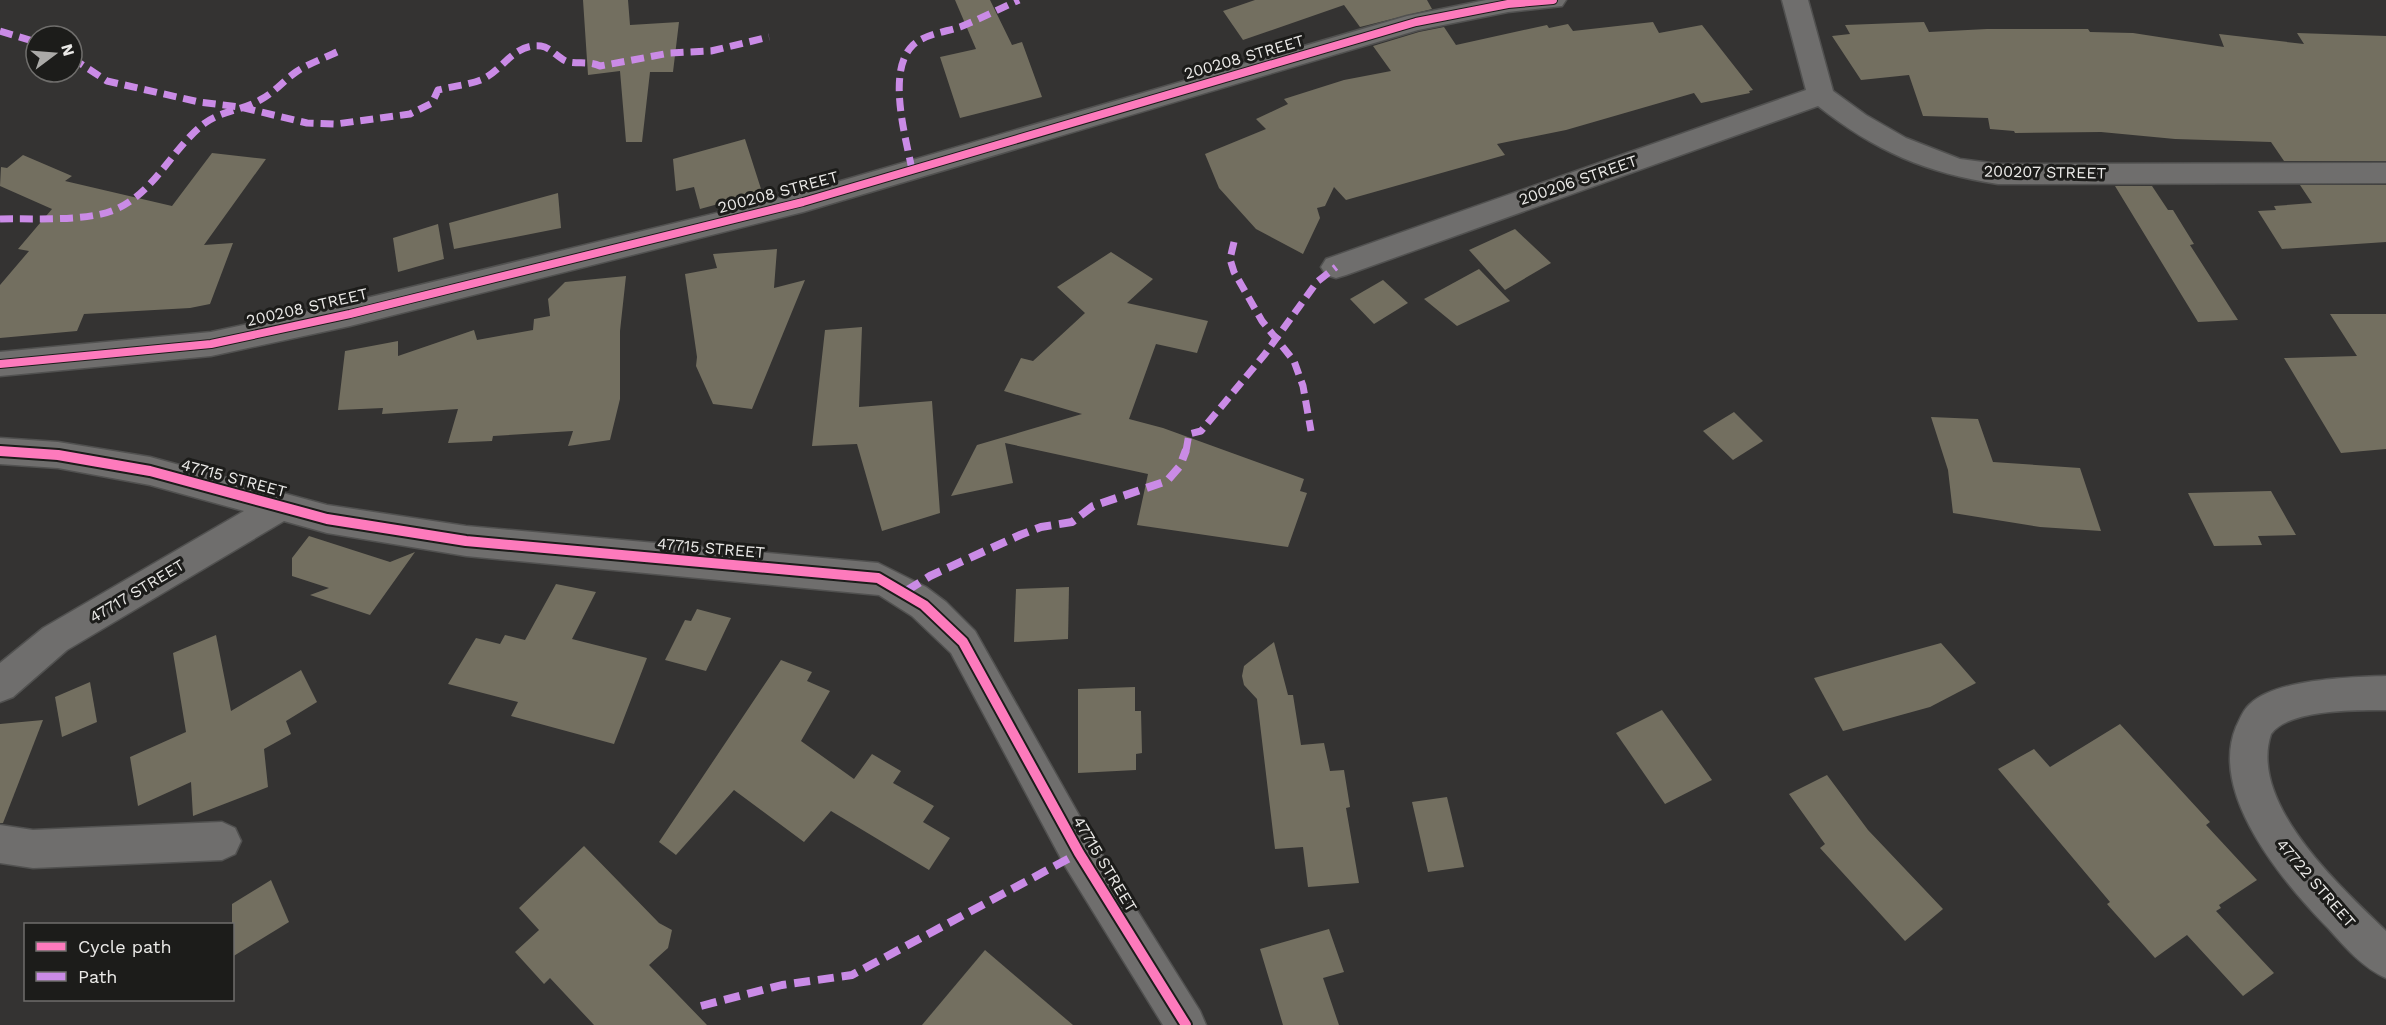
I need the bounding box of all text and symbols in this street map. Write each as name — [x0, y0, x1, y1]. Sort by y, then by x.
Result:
north arrow — [24, 24, 84, 84]
street label: 200208 STREET — [1182, 31, 1307, 83]
text: N — [57, 42, 79, 58]
street label: 200206 STREET — [1516, 151, 1640, 209]
street label: 200207 STREET — [1984, 161, 2107, 183]
street label: 200208 STREET — [716, 167, 841, 217]
street label: 200208 STREET — [244, 284, 370, 330]
street label: 47715 STREET — [179, 455, 289, 501]
street label: 47715 STREET — [656, 534, 766, 562]
street label: 47717 STREET — [86, 555, 188, 627]
street label: 47715 STREET — [1069, 813, 1141, 916]
street label: 47722 STREET — [2272, 835, 2360, 931]
legend — [24, 923, 234, 1001]
text: Cycle path — [78, 936, 172, 957]
text: Path — [78, 966, 118, 987]

